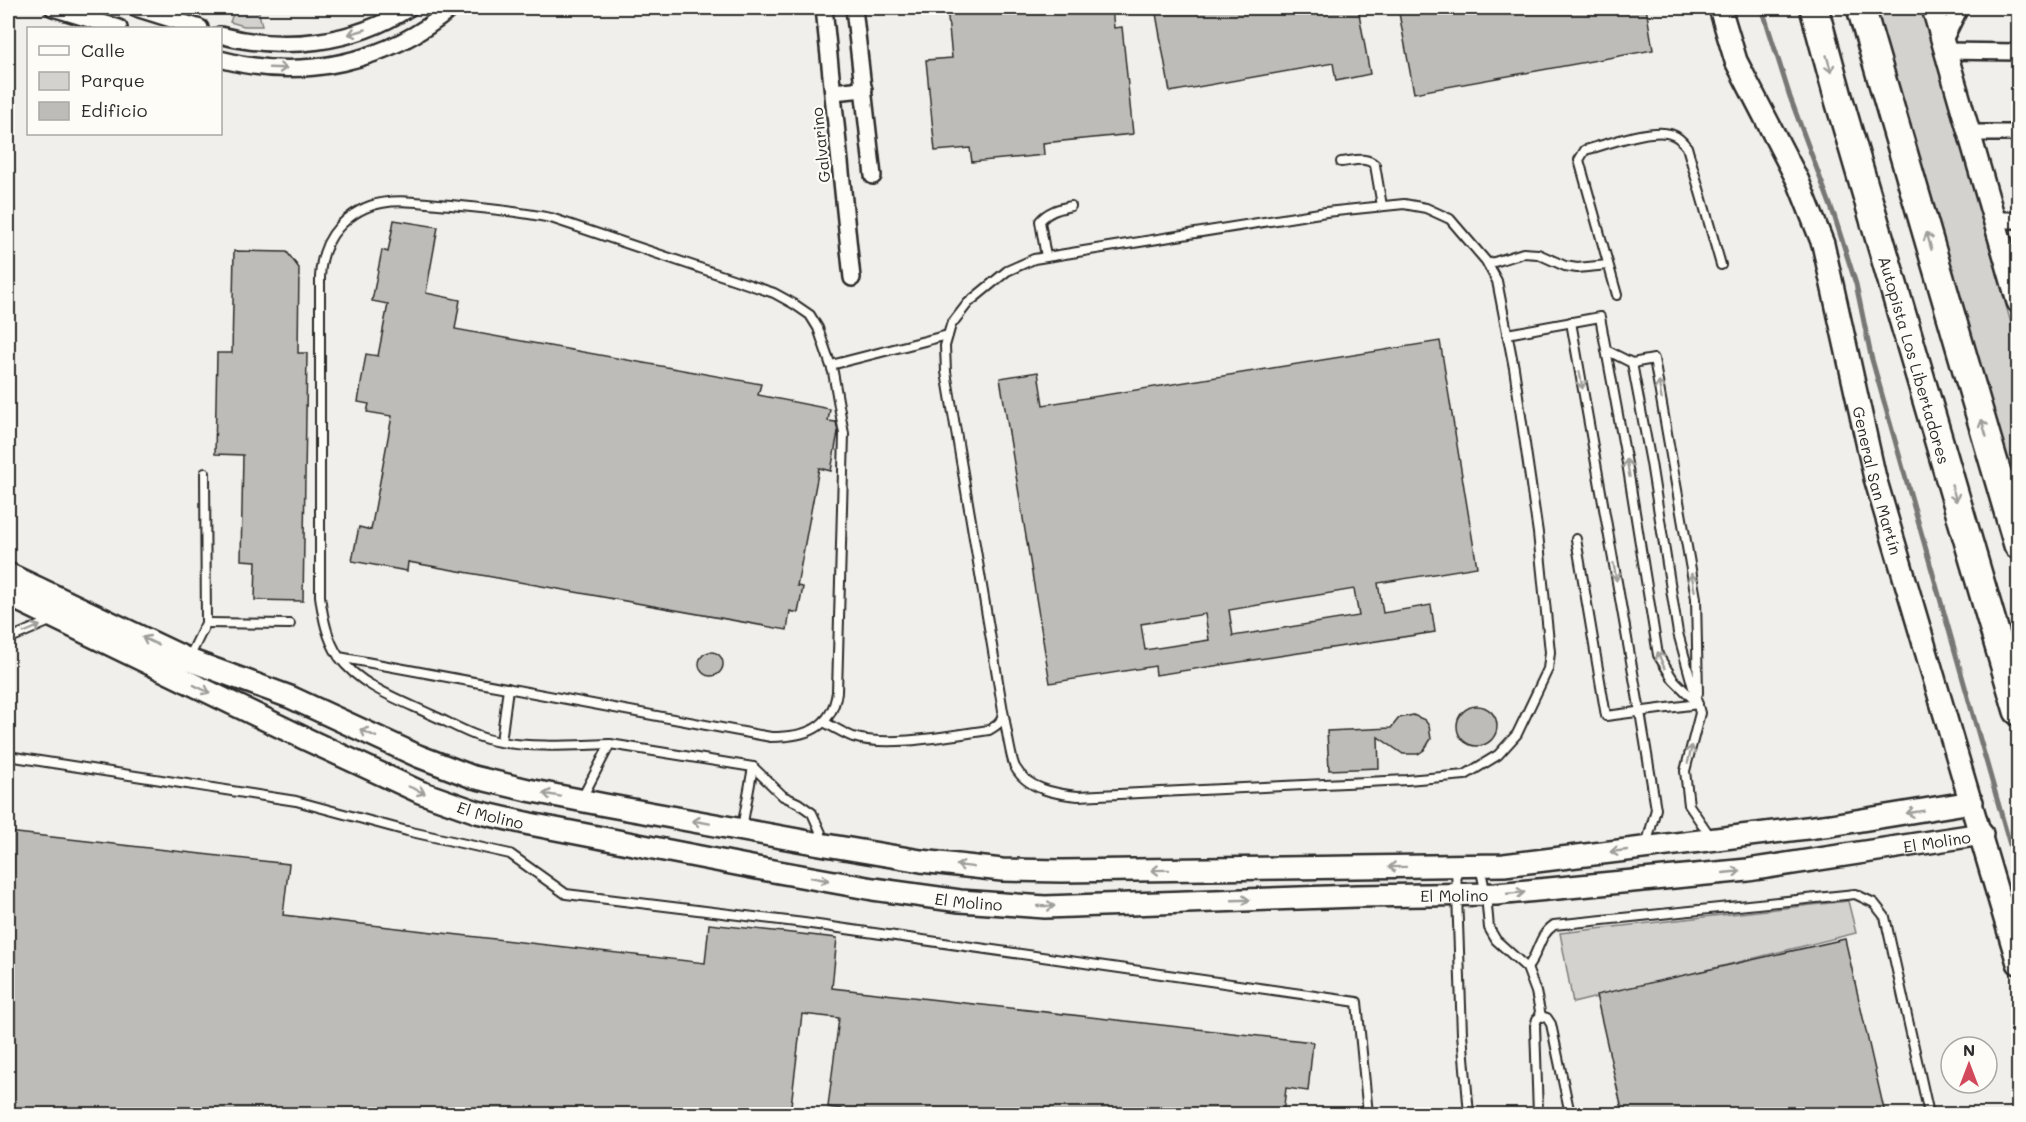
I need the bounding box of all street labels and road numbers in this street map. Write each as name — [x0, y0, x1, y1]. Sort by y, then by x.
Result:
street label: Galvarino — [806, 106, 834, 184]
street label: Autopista Los Libertadores — [1875, 253, 1956, 466]
street label: General San Martín — [1849, 404, 1907, 557]
street label: El Molino — [455, 795, 526, 833]
street label: El Molino — [1902, 825, 1972, 856]
street label: El Molino — [1420, 884, 1488, 906]
street label: El Molino — [933, 887, 1003, 914]

